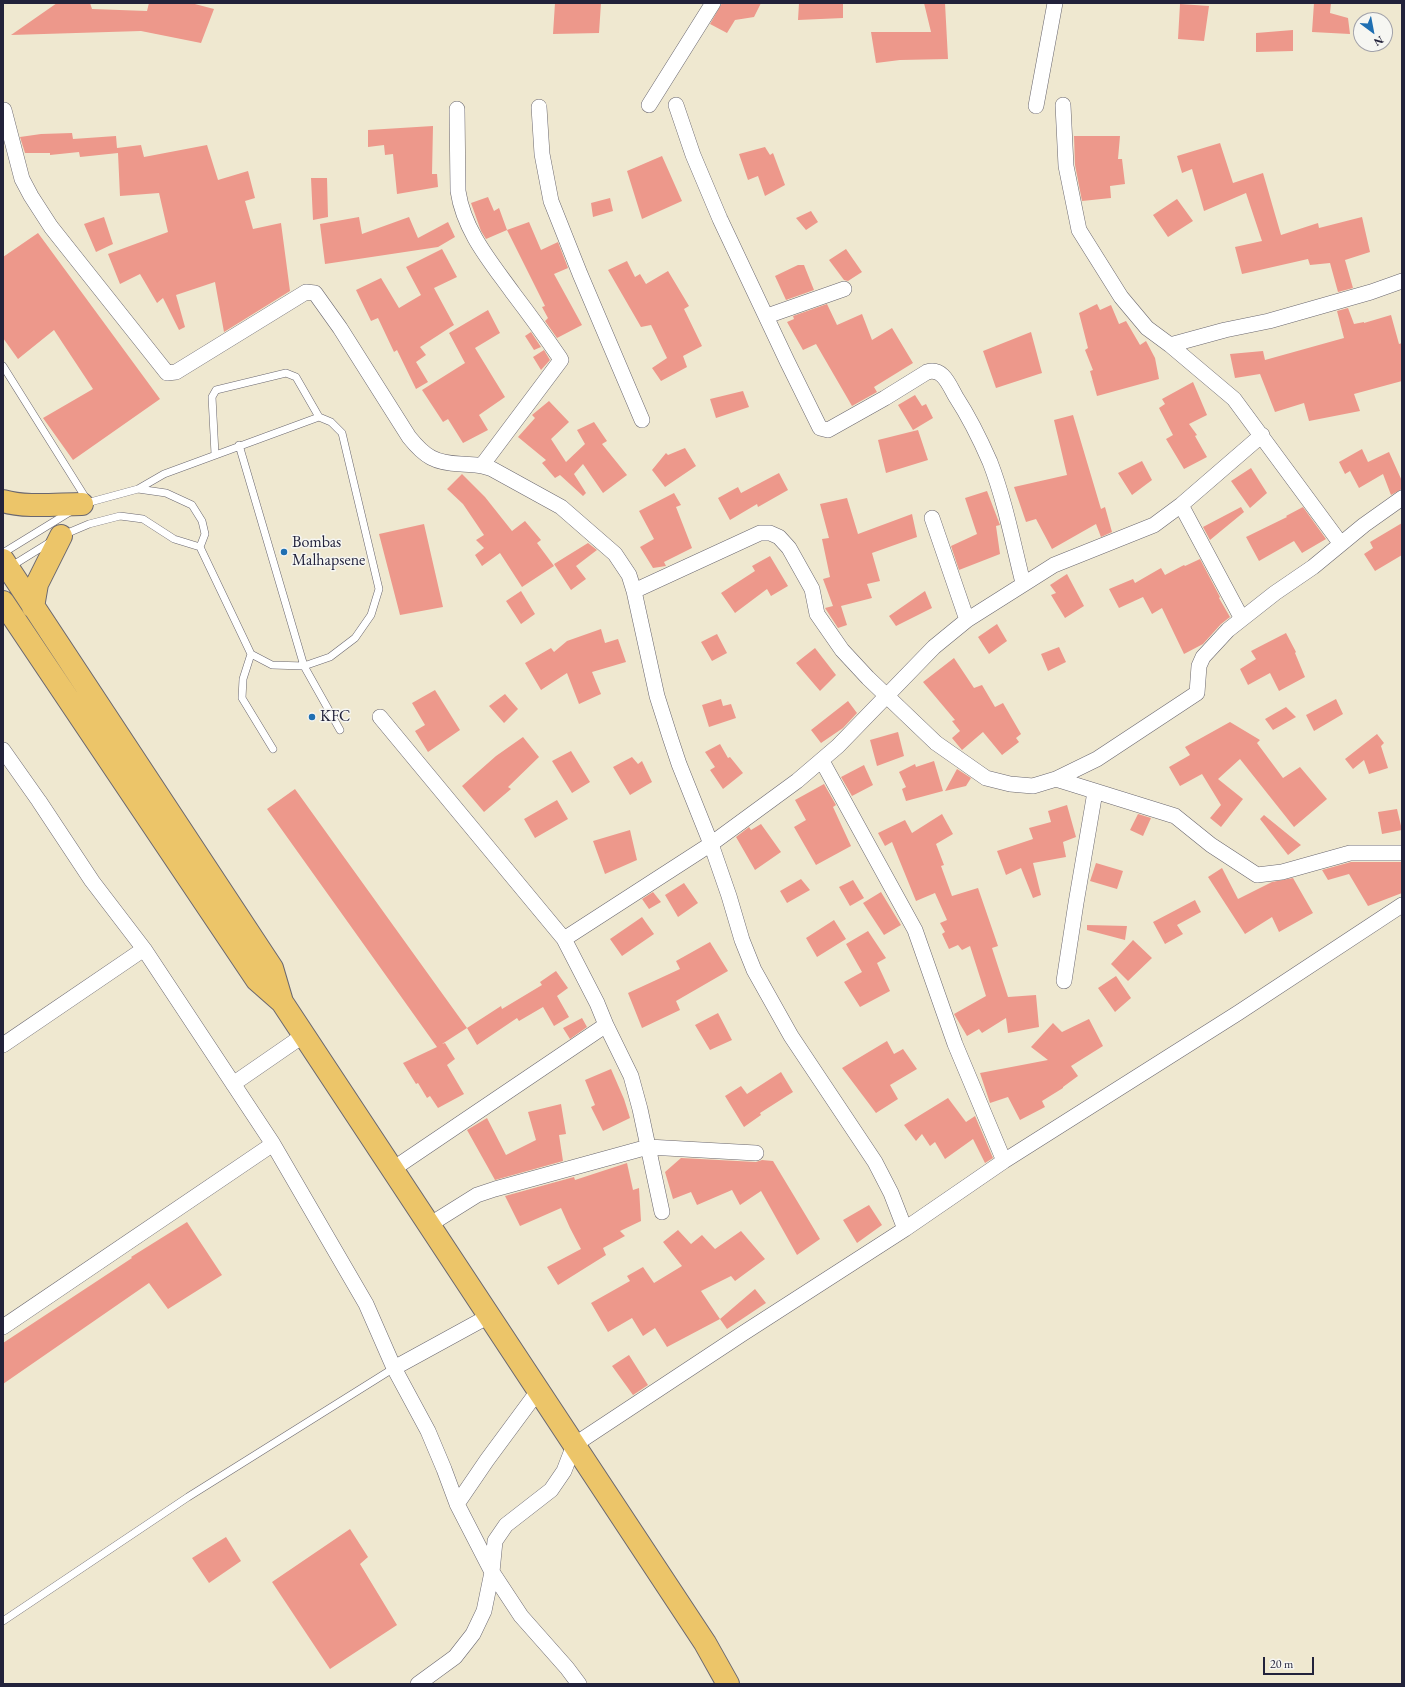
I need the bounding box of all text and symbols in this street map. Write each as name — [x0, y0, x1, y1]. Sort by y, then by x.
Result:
north arrow — [1353, 12, 1393, 52]
text: N — [1371, 33, 1386, 50]
place label: Bombas Malhapsene — [292, 533, 365, 571]
marker: Bombas Malhapsene — [279, 547, 289, 557]
place label: KFC — [320, 707, 350, 727]
marker: KFC — [307, 712, 317, 722]
scale bar — [1265, 1649, 1316, 1675]
text: 20 m — [1270, 1656, 1293, 1672]

